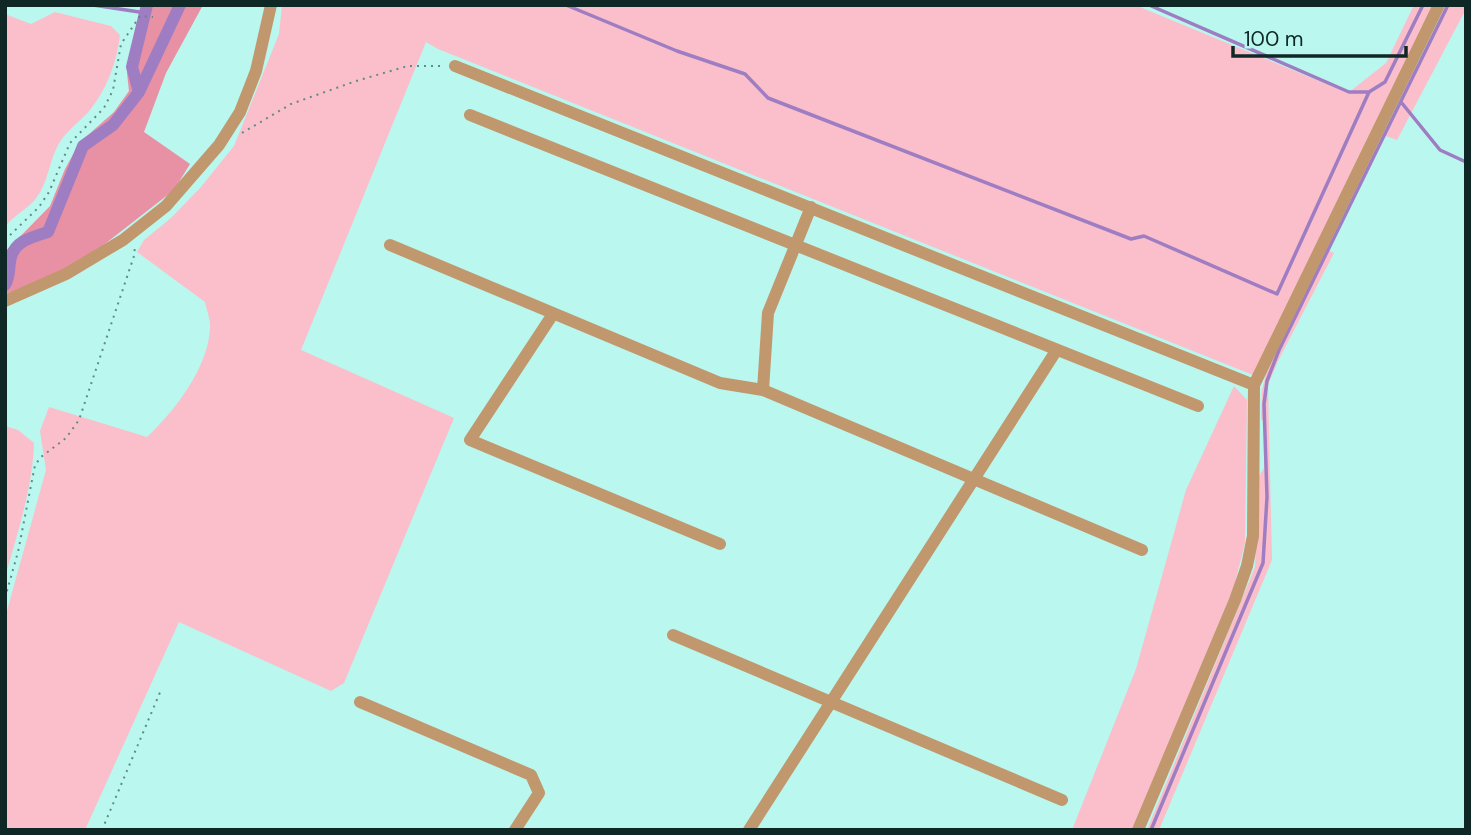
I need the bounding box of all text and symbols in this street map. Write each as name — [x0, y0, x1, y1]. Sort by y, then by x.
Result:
scale bar — [1233, 14, 1406, 58]
text: 100 m — [1244, 25, 1304, 53]

